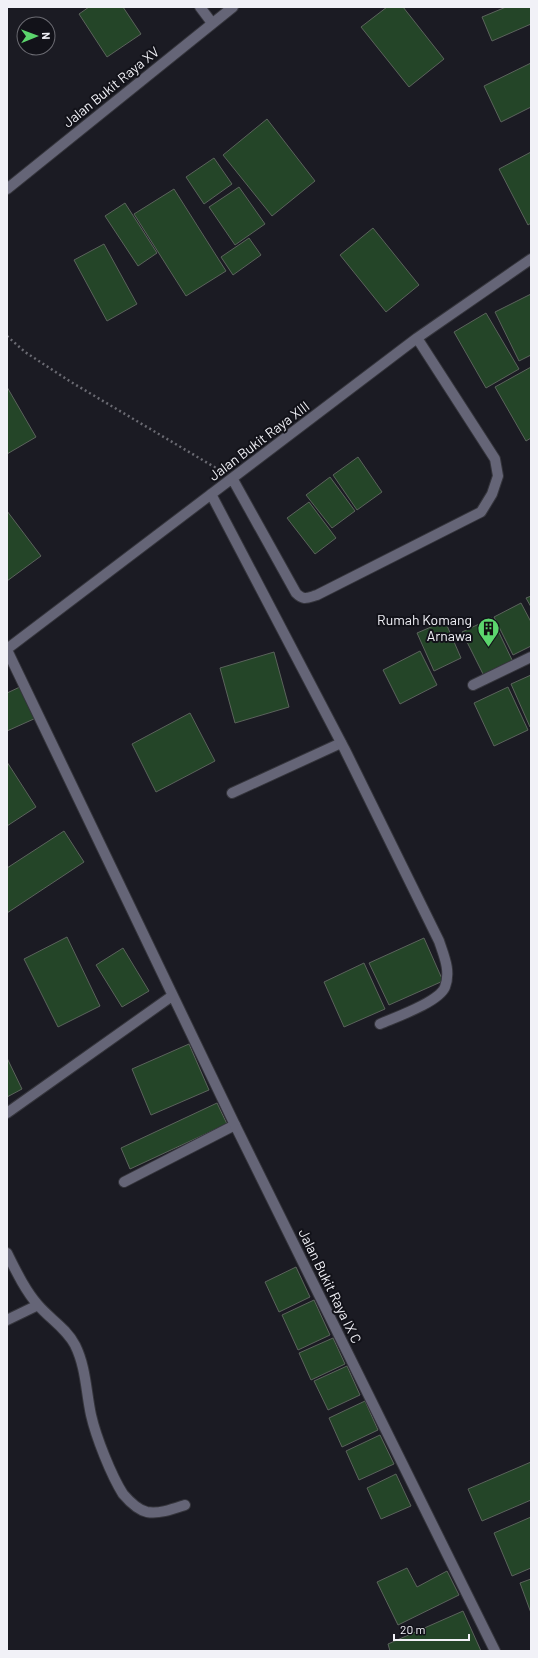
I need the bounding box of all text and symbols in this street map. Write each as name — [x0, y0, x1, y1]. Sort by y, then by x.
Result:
north arrow — [16, 16, 56, 56]
text: N — [40, 32, 53, 40]
street label: Jalan Bukit Raya XV — [59, 43, 162, 131]
street label: Jalan Bukit Raya XIII — [205, 397, 312, 484]
place label: Rumah Komang Arnawa — [377, 611, 472, 644]
building icon: Rumah Komang Arnawa — [475, 615, 501, 648]
street label: Jalan Bukit Raya IX C — [295, 1226, 366, 1346]
scale bar — [394, 1616, 469, 1642]
text: 20 m — [400, 1622, 426, 1636]

